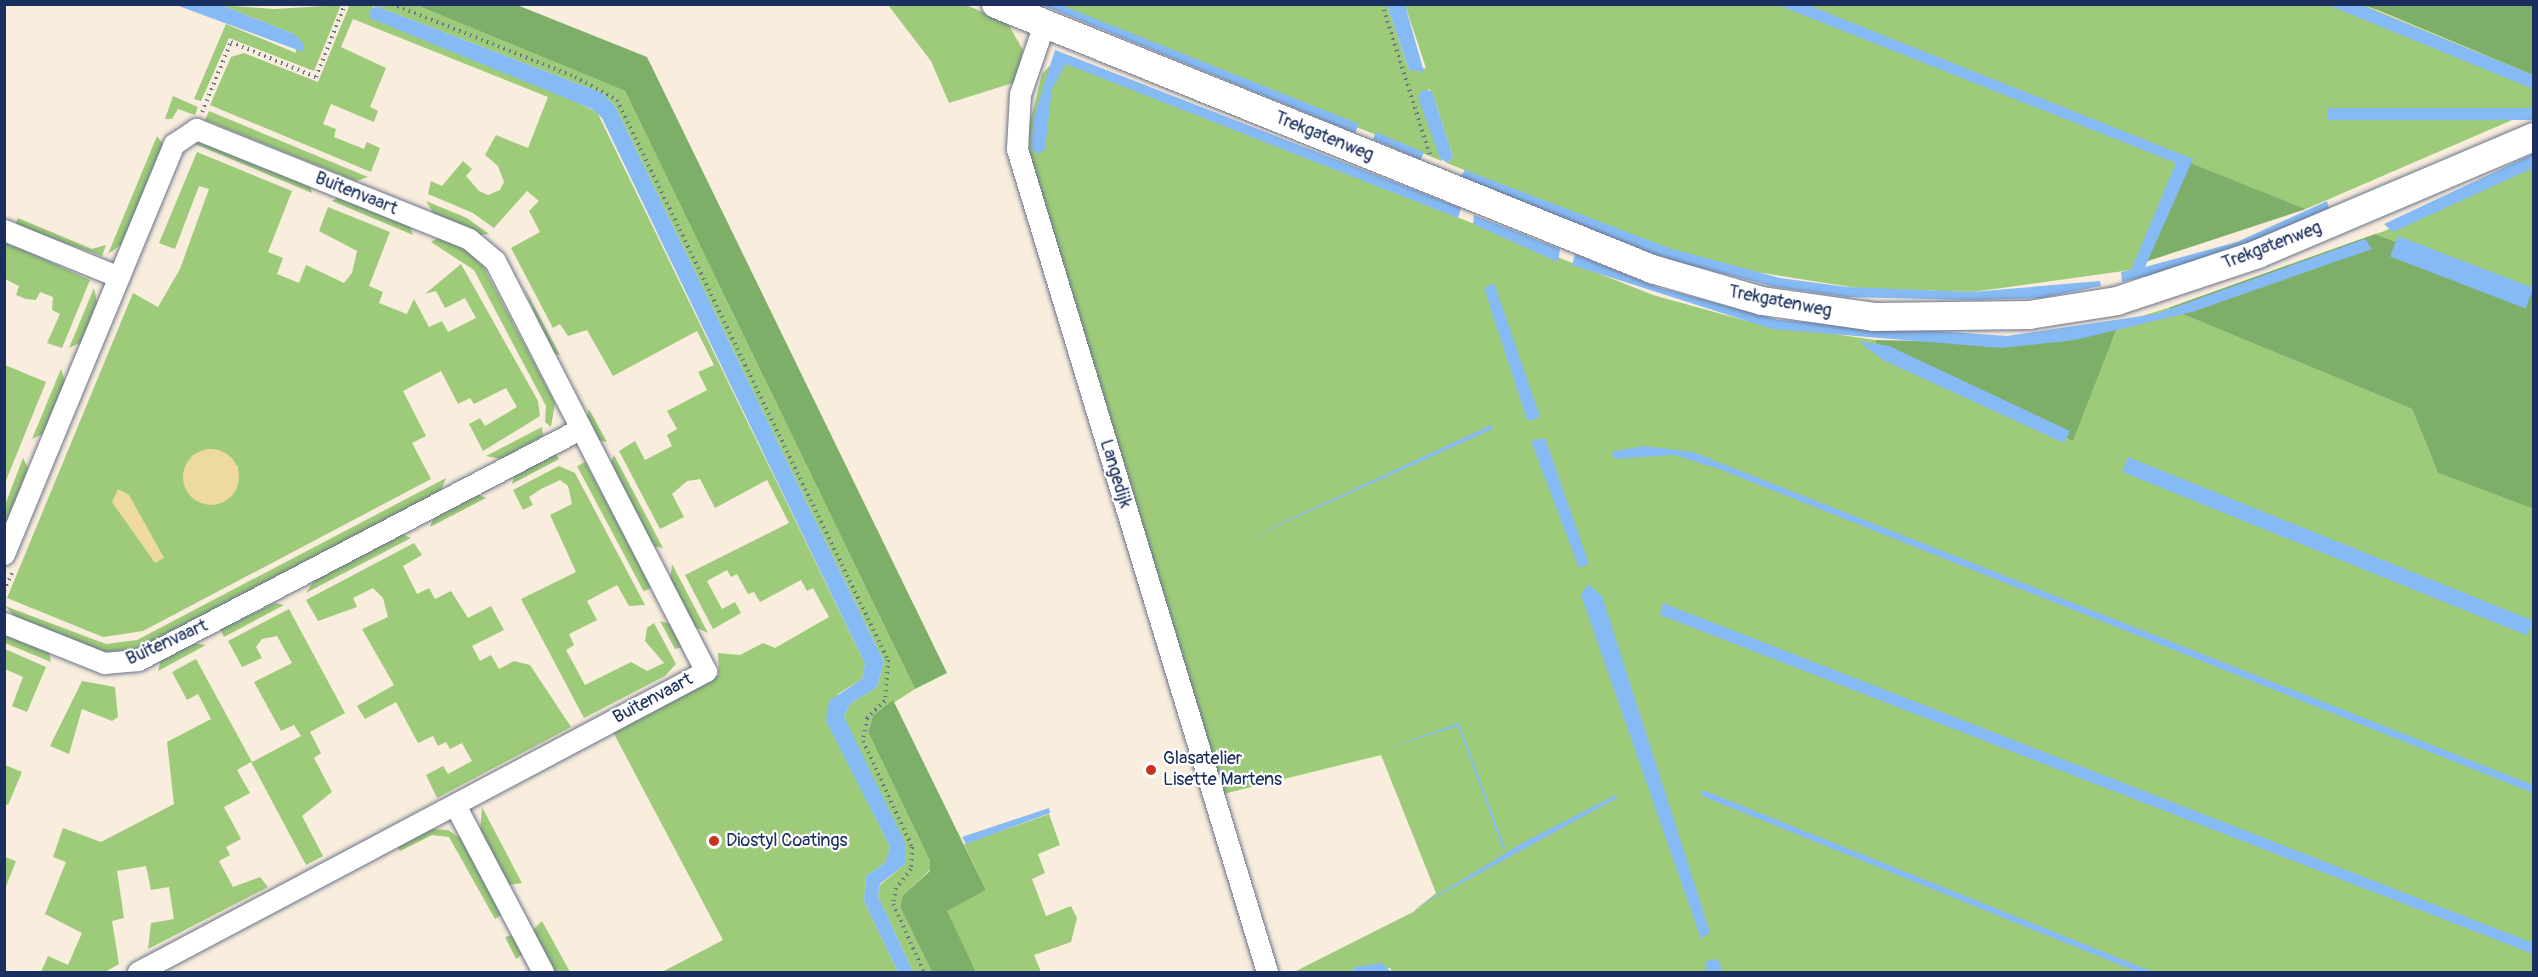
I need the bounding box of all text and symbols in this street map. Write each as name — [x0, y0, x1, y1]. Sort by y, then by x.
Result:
street label: Trekgatenweg — [1271, 107, 1377, 167]
street label: Buitenvaart — [312, 168, 400, 220]
street label: Trekgatenweg — [2219, 217, 2325, 275]
street label: Trekgatenweg — [1726, 281, 1834, 323]
street label: Langedijk — [1094, 437, 1136, 511]
street label: Buitenvaart — [123, 615, 211, 671]
street label: Buitenvaart — [610, 669, 696, 729]
place label: Glasatelier Lisette Martens — [1163, 749, 1282, 792]
marker: Glasatelier Lisette Martens — [1144, 763, 1158, 777]
place label: Diostyl Coatings — [726, 830, 847, 852]
marker: Diostyl Coatings — [707, 834, 721, 848]

